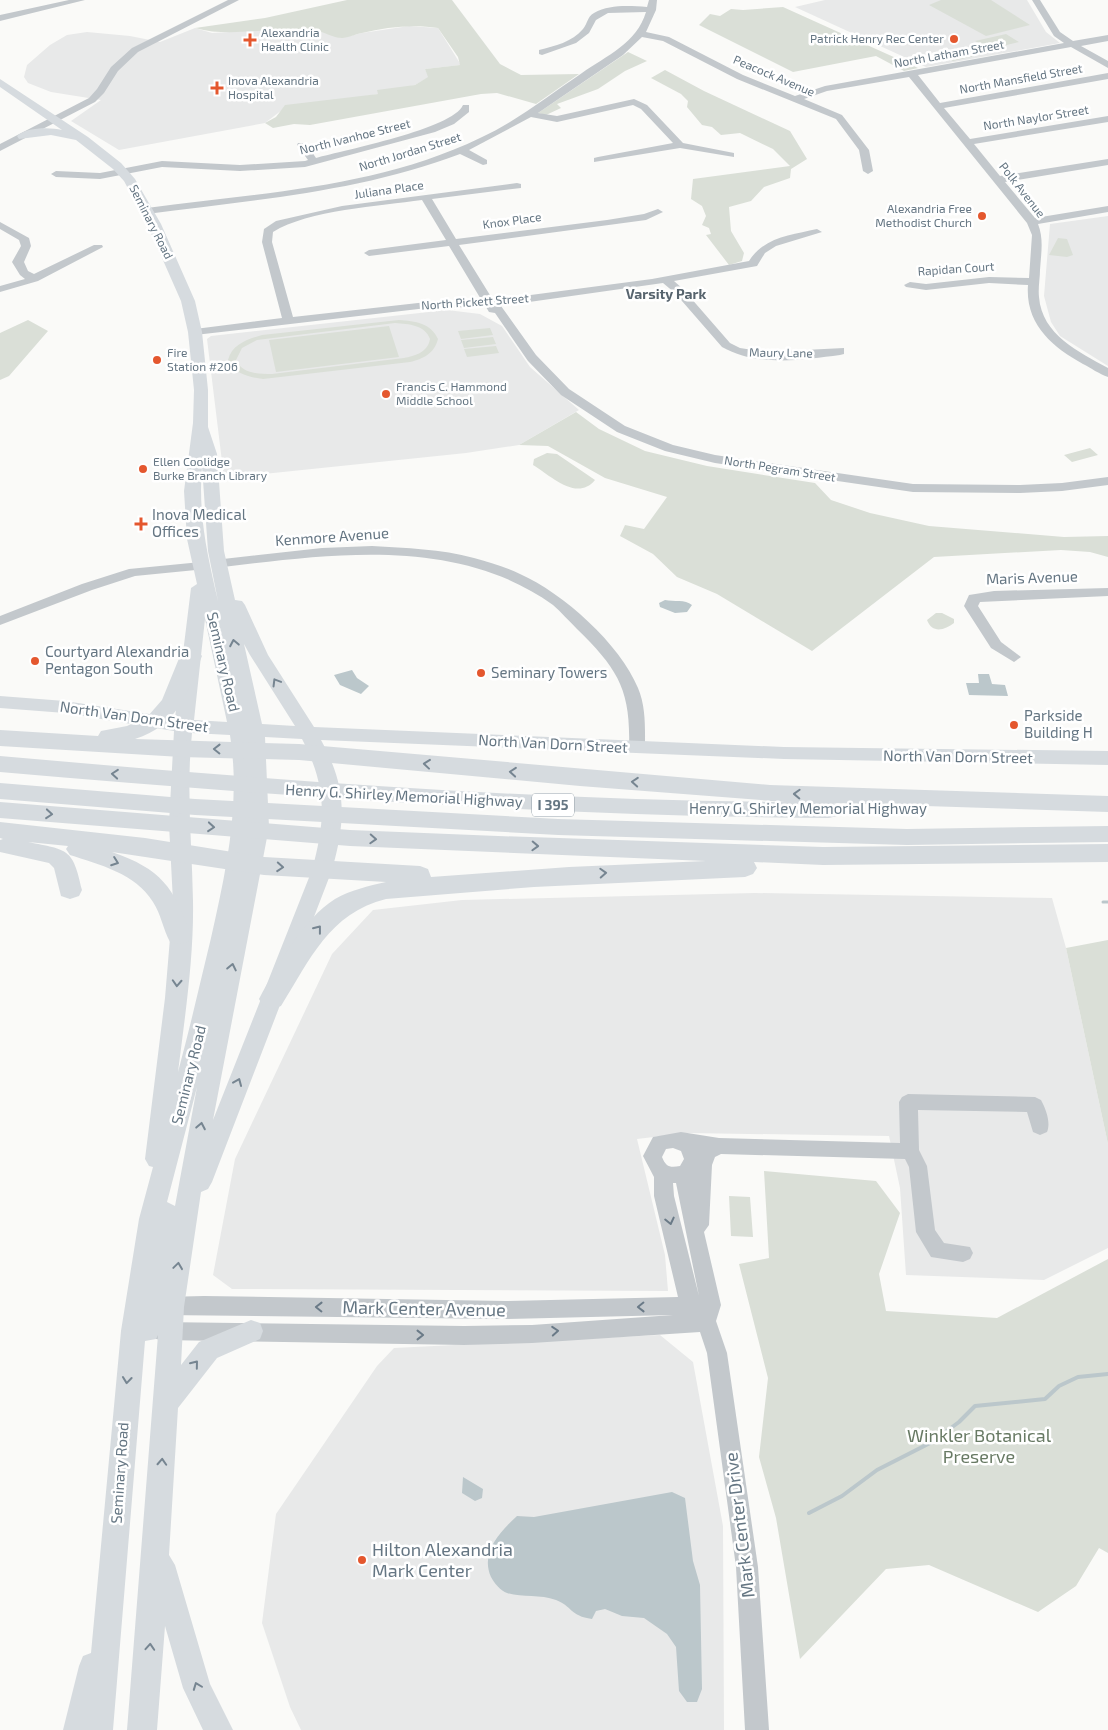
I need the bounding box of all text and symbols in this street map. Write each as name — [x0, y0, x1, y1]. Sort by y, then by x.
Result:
place label: Alexandria Health Clinic — [261, 25, 329, 53]
place label: Patrick Henry Rec Center — [810, 31, 944, 45]
marker: Alexandria Health Clinic — [243, 33, 257, 47]
marker: Patrick Henry Rec Center — [948, 33, 960, 45]
street label: North Latham Street — [893, 36, 1005, 70]
street label: Peacock Avenue — [732, 52, 817, 99]
street label: North Mansfield Street — [958, 60, 1084, 96]
place label: Inova Alexandria Hospital — [228, 73, 319, 101]
marker: Inova Alexandria Hospital — [210, 81, 224, 95]
street label: North Naylor Street — [982, 102, 1090, 132]
street label: North Ivanhoe Street — [298, 115, 412, 157]
street label: North Jordan Street — [357, 129, 463, 173]
street label: Polk Avenue — [997, 159, 1049, 220]
street label: Juliana Place — [353, 177, 424, 201]
street label: Seminary Road — [127, 182, 177, 261]
place label: Alexandria Free Methodist Church — [875, 201, 972, 229]
street label: Knox Place — [482, 209, 542, 231]
marker: Alexandria Free Methodist Church — [976, 210, 988, 222]
street label: Rapidan Court — [917, 258, 995, 278]
district label: Varsity Park — [626, 285, 706, 302]
street label: North Pickett Street — [421, 290, 530, 312]
street label: Maury Lane — [749, 344, 813, 360]
place label: Fire Station #206 — [167, 345, 238, 373]
marker: Fire Station #206 — [151, 354, 163, 366]
place label: Francis C. Hammond Middle School — [396, 379, 507, 407]
marker: Francis C. Hammond Middle School — [380, 388, 392, 400]
street label: North Pegram Street — [724, 452, 837, 484]
place label: Ellen Coolidge Burke Branch Library — [153, 454, 268, 482]
marker: Ellen Coolidge Burke Branch Library — [137, 463, 149, 475]
place label: Inova Medical Offices — [152, 505, 247, 540]
marker: Inova Medical Offices — [134, 517, 148, 531]
street label: Kenmore Avenue — [274, 523, 390, 549]
street label: Maris Avenue — [986, 566, 1078, 588]
street label: Seminary Road — [204, 610, 244, 713]
one-way arrow — [230, 639, 240, 648]
place label: Courtyard Alexandria Pentagon South — [45, 642, 189, 677]
marker: Courtyard Alexandria Pentagon South — [29, 655, 41, 667]
place label: Seminary Towers — [491, 663, 607, 681]
marker: Seminary Towers — [475, 667, 487, 679]
one-way arrow — [272, 678, 282, 687]
street label: North Van Dorn Street — [59, 697, 210, 735]
place label: Parkside Building H — [1024, 706, 1093, 741]
marker: Parkside Building H — [1008, 719, 1020, 731]
street label: North Van Dorn Street — [478, 730, 629, 756]
one-way arrow — [213, 744, 221, 755]
street label: North Van Dorn Street — [883, 746, 1033, 766]
one-way arrow — [423, 759, 431, 770]
one-way arrow — [508, 767, 516, 778]
one-way arrow — [111, 769, 119, 780]
one-way arrow — [631, 777, 639, 788]
street label: Henry G. Shirley Memorial Highway — [285, 780, 523, 810]
one-way arrow — [793, 789, 800, 799]
road number: I 395 — [532, 794, 574, 816]
street label: Henry G. Shirley Memorial Highway — [689, 799, 927, 817]
one-way arrow — [45, 808, 53, 819]
one-way arrow — [207, 821, 215, 832]
one-way arrow — [369, 834, 377, 845]
one-way arrow — [531, 841, 539, 852]
one-way arrow — [110, 856, 119, 866]
one-way arrow — [276, 862, 284, 873]
one-way arrow — [599, 868, 607, 879]
one-way arrow — [313, 926, 321, 935]
one-way arrow — [227, 962, 237, 971]
one-way arrow — [171, 980, 182, 988]
street label: Seminary Road — [167, 1023, 209, 1126]
one-way arrow — [231, 1078, 242, 1087]
one-way arrow — [195, 1122, 205, 1131]
one-way arrow — [664, 1217, 675, 1226]
one-way arrow — [172, 1262, 183, 1270]
street label: Mark Center Avenue — [342, 1296, 506, 1320]
one-way arrow — [637, 1301, 645, 1312]
one-way arrow — [315, 1302, 323, 1313]
one-way arrow — [551, 1326, 559, 1337]
one-way arrow — [416, 1330, 424, 1340]
one-way arrow — [190, 1361, 198, 1370]
one-way arrow — [122, 1376, 133, 1384]
street label: Seminary Road — [106, 1422, 132, 1524]
park label: Winkler Botanical Preserve — [907, 1424, 1052, 1467]
street label: Mark Center Drive — [719, 1451, 759, 1599]
one-way arrow — [157, 1457, 168, 1465]
place label: Hilton Alexandria Mark Center — [372, 1538, 513, 1581]
marker: Hilton Alexandria Mark Center — [356, 1554, 368, 1566]
one-way arrow — [144, 1642, 155, 1650]
one-way arrow — [192, 1682, 203, 1691]

